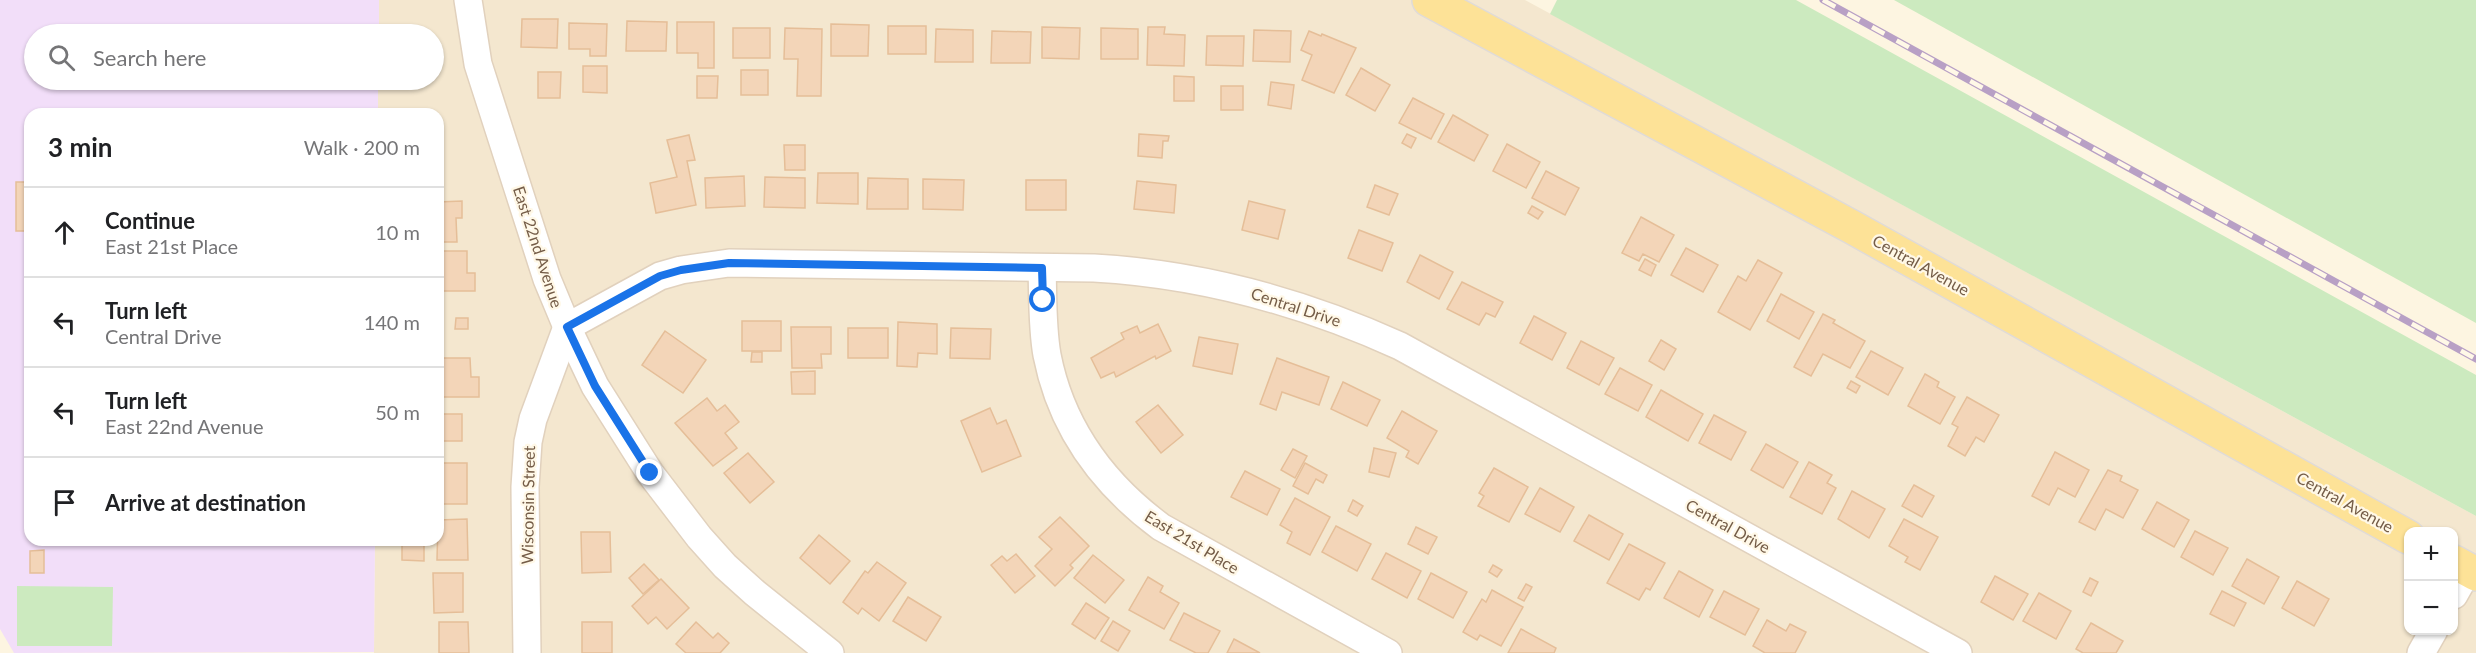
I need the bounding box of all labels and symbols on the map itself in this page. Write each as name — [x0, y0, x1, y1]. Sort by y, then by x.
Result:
street label: East 22nd Avenue — [510, 184, 567, 310]
street label: Central Avenue — [1870, 230, 1973, 299]
street label: Central Drive — [1249, 283, 1343, 330]
route start — [1029, 286, 1055, 312]
street label: Wisconsin Street — [517, 445, 538, 564]
route end — [636, 459, 662, 485]
street label: Central Avenue — [2294, 467, 2397, 536]
street label: Central Drive — [1683, 495, 1774, 556]
street label: East 21st Place — [1142, 506, 1243, 577]

